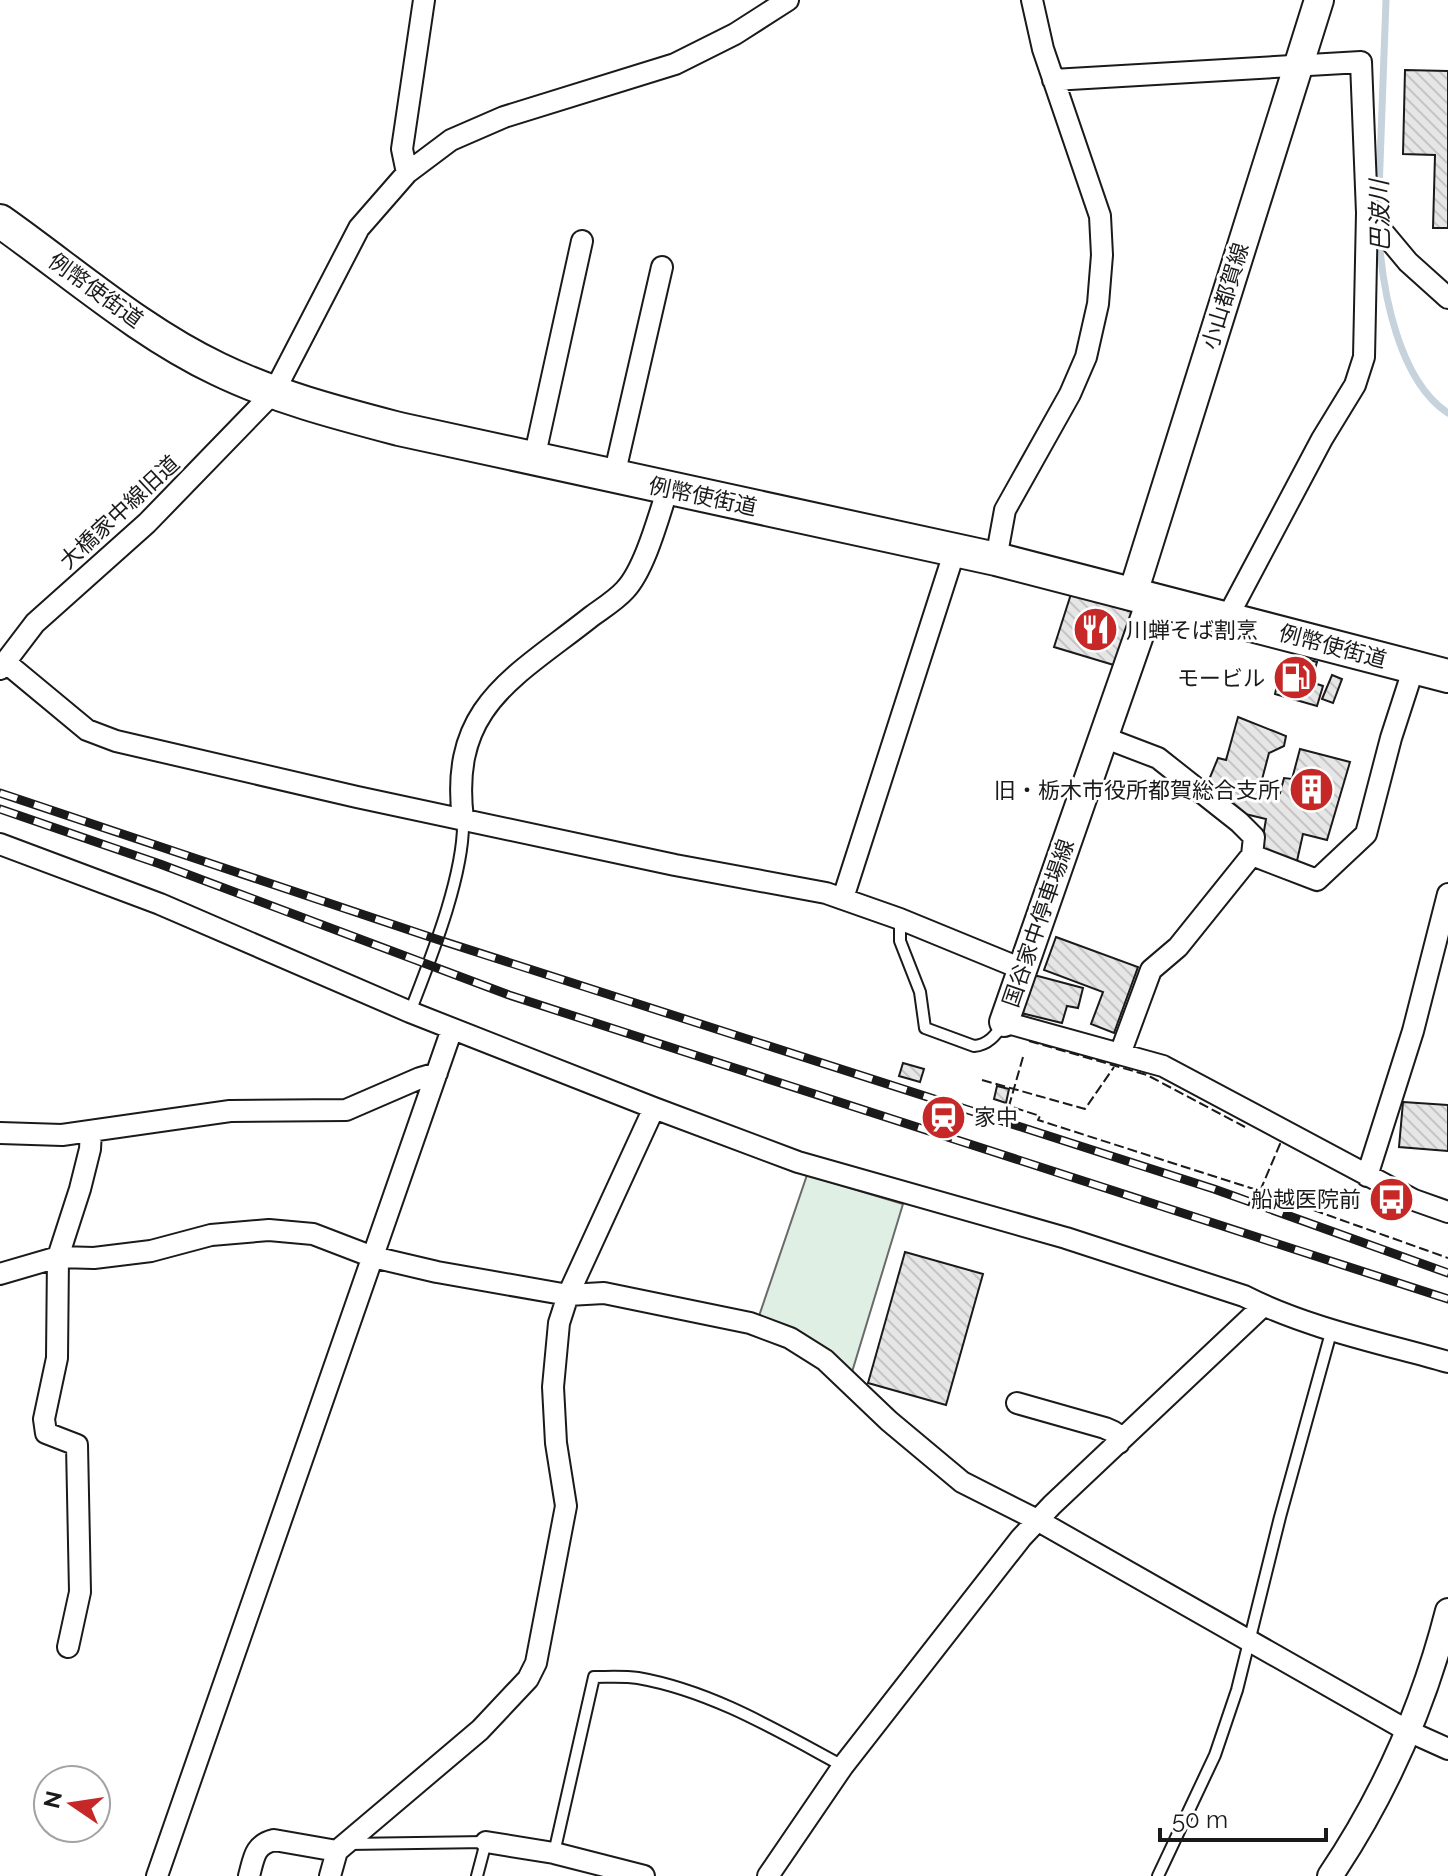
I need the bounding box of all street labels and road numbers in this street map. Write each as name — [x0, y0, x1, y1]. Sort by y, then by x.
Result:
street label: 小山都賀線 — [1196, 240, 1254, 352]
street label: 例幣使街道 — [44, 247, 148, 333]
street label: 大橋家中線旧道 — [54, 450, 184, 574]
street label: 例幣使街道 — [646, 472, 760, 520]
street label: 例幣使街道 — [1277, 619, 1389, 673]
street label: 国谷家中停車場線 — [997, 836, 1079, 1010]

